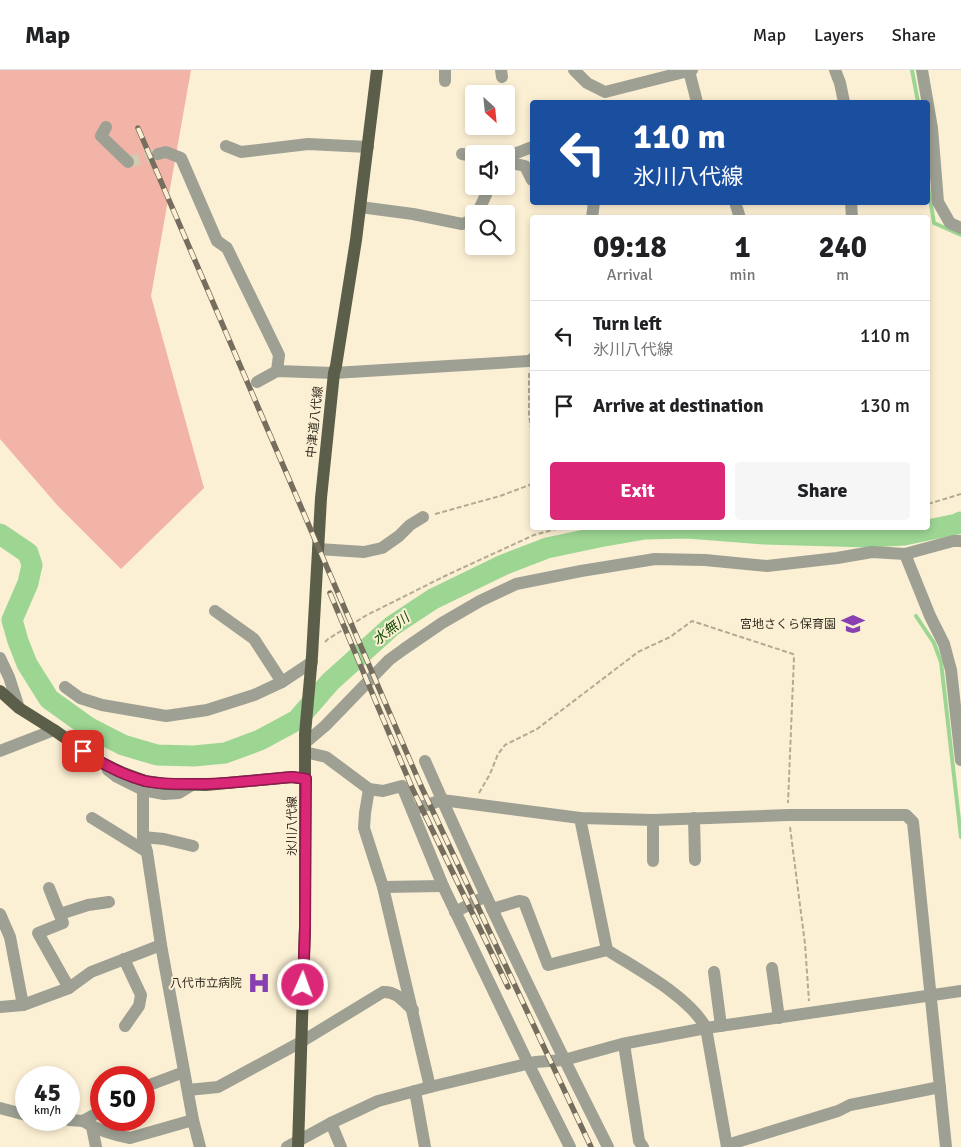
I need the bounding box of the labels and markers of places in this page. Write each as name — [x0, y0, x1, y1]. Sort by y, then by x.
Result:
school or university icon: 宮地さくら保育園 — [840, 611, 866, 637]
place label: 宮地さくら保育園 — [740, 617, 836, 632]
pin — [62, 730, 104, 772]
hospital icon: 八代市立病院 — [246, 970, 272, 996]
place label: 八代市立病院 — [170, 976, 242, 991]

